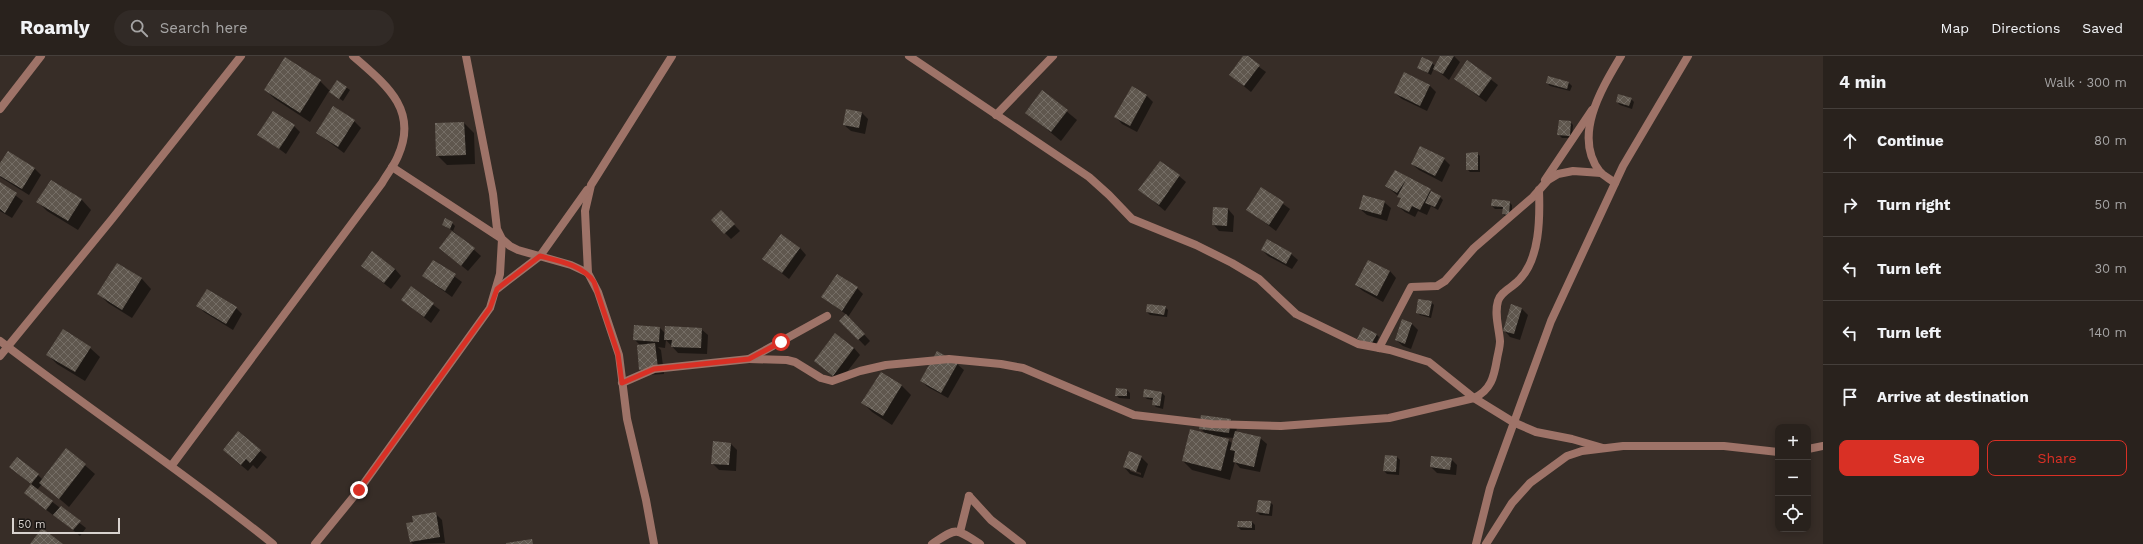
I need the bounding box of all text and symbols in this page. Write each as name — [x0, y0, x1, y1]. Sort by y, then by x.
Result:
search box — [114, 10, 394, 46]
text: Roamly — [20, 16, 90, 39]
icon: search — [128, 17, 150, 39]
text: Search here — [160, 19, 248, 37]
text: Map — [1941, 20, 1969, 36]
text: Directions — [1991, 20, 2060, 36]
text: Saved — [2082, 20, 2123, 36]
text: 4 min — [1839, 72, 1886, 92]
text: Walk · 300 m — [2044, 75, 2127, 90]
icon: ahead — [1839, 130, 1861, 152]
text: Continue — [1877, 132, 1944, 150]
text: 80 m — [2094, 133, 2127, 148]
icon: right — [1839, 194, 1861, 216]
text: Turn right — [1877, 196, 1950, 214]
text: 50 m — [2095, 197, 2127, 212]
icon: left — [1839, 258, 1861, 280]
text: Turn left — [1877, 260, 1941, 278]
text: 30 m — [2095, 261, 2127, 276]
icon: left — [1839, 322, 1861, 344]
text: Turn left — [1877, 324, 1941, 342]
text: 140 m — [2089, 325, 2127, 340]
route start — [772, 333, 790, 351]
icon: arrive — [1839, 386, 1861, 408]
text: Arrive at destination — [1877, 388, 2029, 406]
map controls — [1775, 424, 1811, 532]
button: + — [1775, 424, 1811, 460]
button: Save — [1839, 440, 1979, 476]
button: Share — [1987, 440, 2127, 476]
button: − — [1775, 460, 1811, 496]
route end — [350, 481, 368, 499]
button: locate — [1775, 496, 1811, 532]
scale bar — [12, 516, 120, 535]
text: 50 m — [18, 518, 45, 531]

